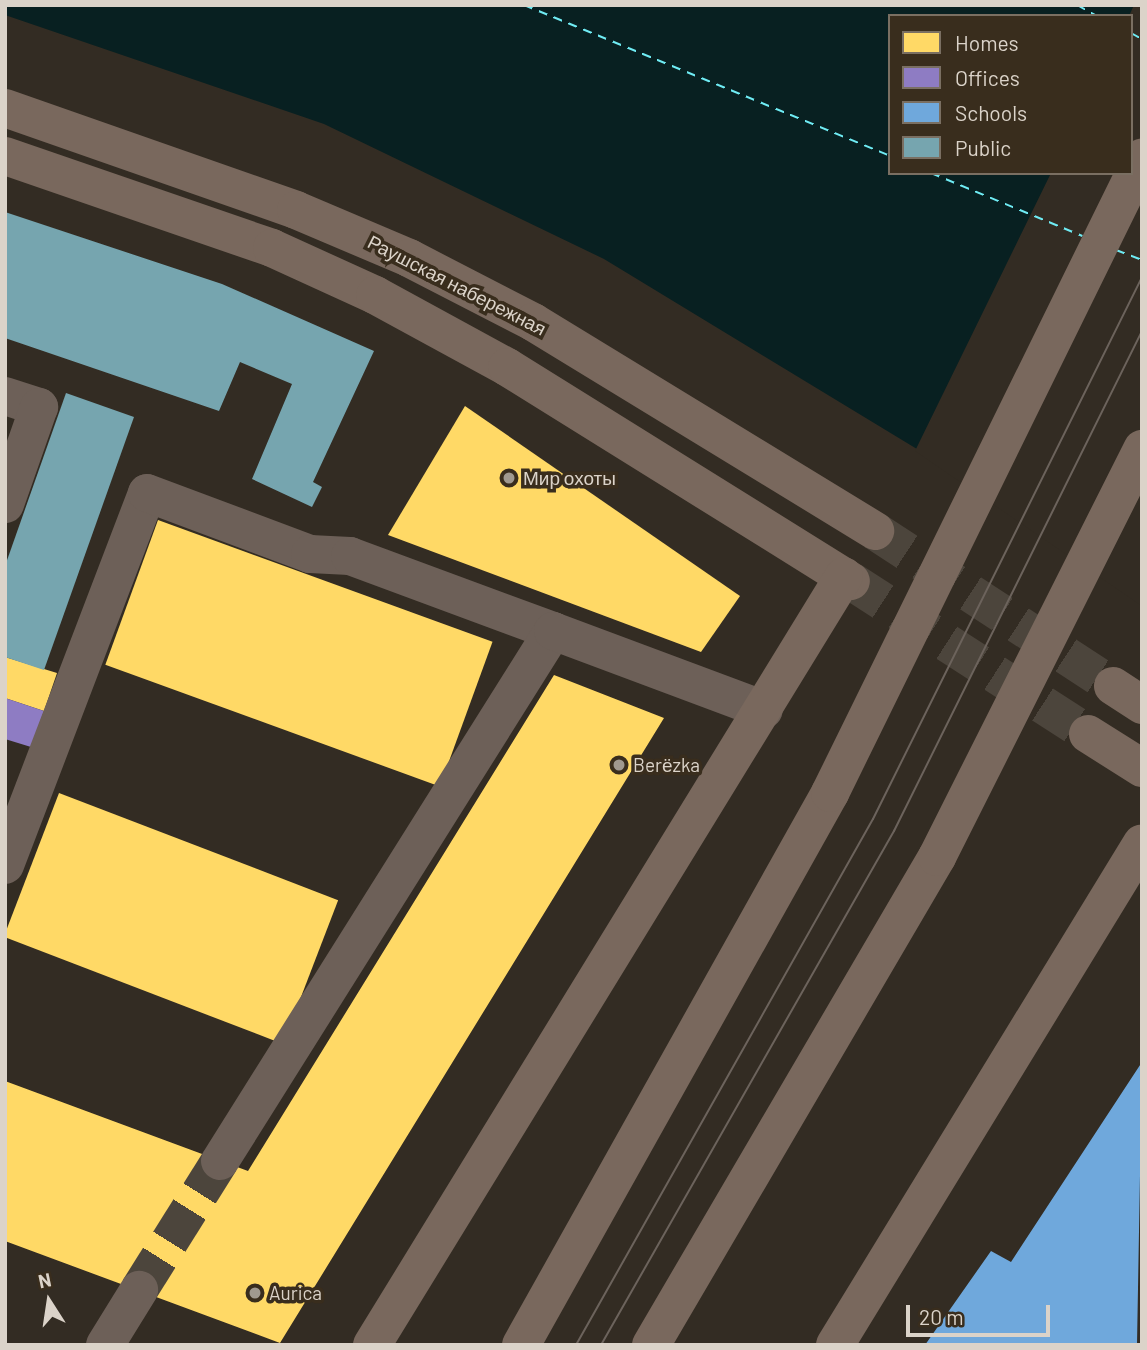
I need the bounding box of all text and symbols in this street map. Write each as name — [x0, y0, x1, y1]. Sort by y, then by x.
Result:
legend — [888, 14, 1133, 175]
text: Homes — [955, 30, 1019, 55]
text: Offices — [955, 65, 1020, 90]
text: Schools — [955, 100, 1027, 125]
text: Public — [955, 135, 1011, 160]
street label: Раушская набережная — [364, 230, 550, 340]
place label: Мир охоты — [523, 467, 616, 489]
marker: Мир охоты — [501, 470, 517, 486]
place label: Berёzka — [633, 754, 700, 776]
marker: Berёzka — [611, 757, 627, 773]
north arrow — [14, 1266, 84, 1336]
text: N — [36, 1267, 53, 1293]
place label: Aurica — [269, 1282, 322, 1304]
marker: Aurica — [247, 1285, 263, 1301]
scale bar — [909, 1290, 1052, 1334]
text: 20 m — [919, 1304, 964, 1329]

